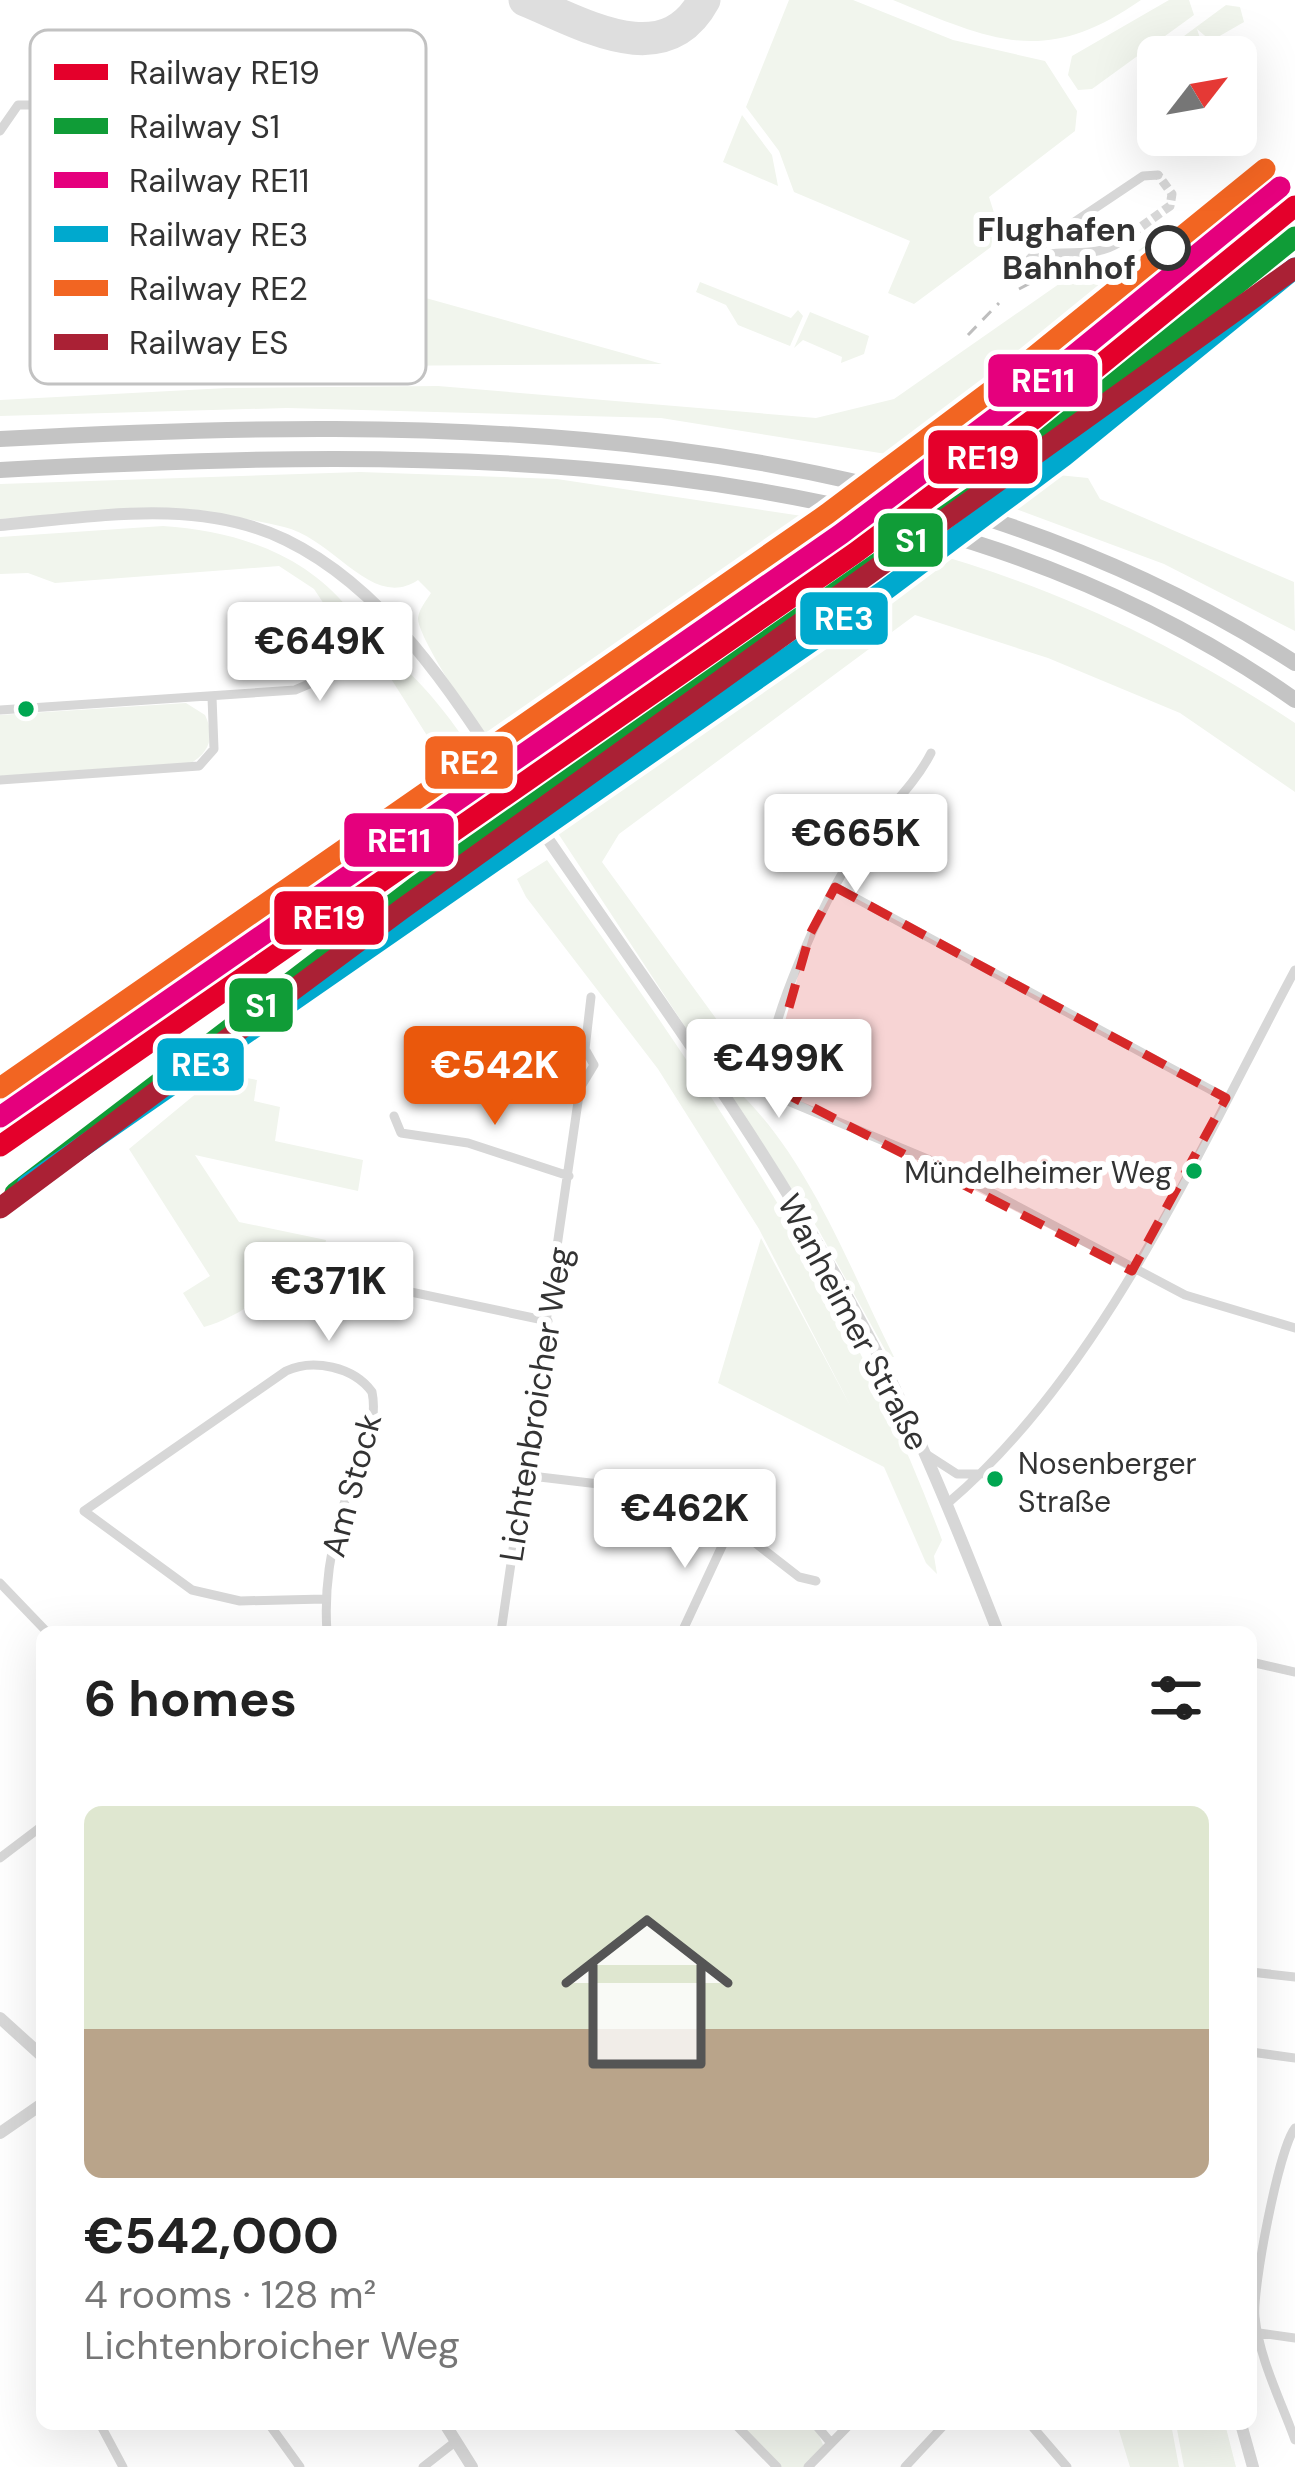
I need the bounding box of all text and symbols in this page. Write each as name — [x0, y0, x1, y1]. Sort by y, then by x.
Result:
legend — [30, 30, 426, 384]
north arrow — [1137, 36, 1257, 156]
map controls — [1137, 36, 1257, 156]
text: Railway RE19 — [129, 51, 320, 94]
text: Railway S1 — [129, 105, 280, 148]
text: Railway RE11 — [129, 159, 309, 202]
place label: Flughafen Bahnhof — [977, 208, 1136, 289]
text: Railway RE3 — [129, 213, 308, 256]
marker: Flughafen Bahnhof — [1147, 227, 1189, 269]
text: Railway RE2 — [129, 267, 308, 310]
text: Railway ES — [129, 321, 288, 364]
line badge: RE11 — [986, 352, 1100, 409]
text: RE11 — [1011, 359, 1075, 402]
line badge: RE19 — [926, 428, 1040, 486]
text: RE19 — [946, 436, 1020, 479]
line badge: S1 — [876, 511, 945, 569]
text: S1 — [895, 519, 927, 562]
line badge: RE3 — [798, 590, 890, 647]
text: RE3 — [814, 597, 874, 640]
pin: €649K — [236, 602, 404, 704]
text: €649K — [254, 615, 386, 666]
unlabelled marker — [15, 698, 37, 720]
line badge: RE2 — [423, 734, 515, 791]
text: RE2 — [439, 741, 499, 784]
pin: €665K — [772, 794, 940, 896]
text: €665K — [791, 807, 921, 858]
line badge: RE11 — [342, 811, 456, 869]
text: RE11 — [367, 819, 431, 862]
line badge: RE19 — [272, 889, 386, 947]
text: RE19 — [292, 896, 366, 939]
line badge: S1 — [227, 976, 295, 1034]
text: S1 — [245, 984, 277, 1027]
pin: €499K — [695, 1019, 863, 1121]
pin: €542K — [411, 1026, 579, 1128]
text: €499K — [713, 1032, 845, 1083]
line badge: RE3 — [155, 1036, 246, 1093]
text: €542K — [431, 1039, 559, 1090]
text: RE3 — [171, 1043, 231, 1086]
place label: Mündelheimer Weg — [904, 1153, 1172, 1192]
marker: Mündelheimer Weg — [1183, 1160, 1205, 1182]
street label: Wanheimer Straße — [768, 1187, 939, 1458]
pin: €371K — [245, 1242, 413, 1344]
street label: Lichtenbroicher Weg — [489, 1244, 582, 1564]
text: €371K — [271, 1255, 387, 1306]
street label: Am Stock — [312, 1408, 391, 1562]
place label: Nosenberger Straße — [1018, 1444, 1197, 1521]
marker: Nosenberger Straße — [984, 1468, 1006, 1490]
pin: €462K — [601, 1469, 769, 1571]
text: €462K — [621, 1482, 749, 1533]
text: 6 homes — [84, 1665, 297, 1732]
icon: filters — [1143, 1665, 1209, 1731]
icon: home — [539, 1884, 755, 2100]
text: €542,000 — [84, 2202, 339, 2269]
text: 4 rooms · 128 m² — [84, 2269, 376, 2320]
text: Lichtenbroicher Weg — [84, 2320, 460, 2371]

